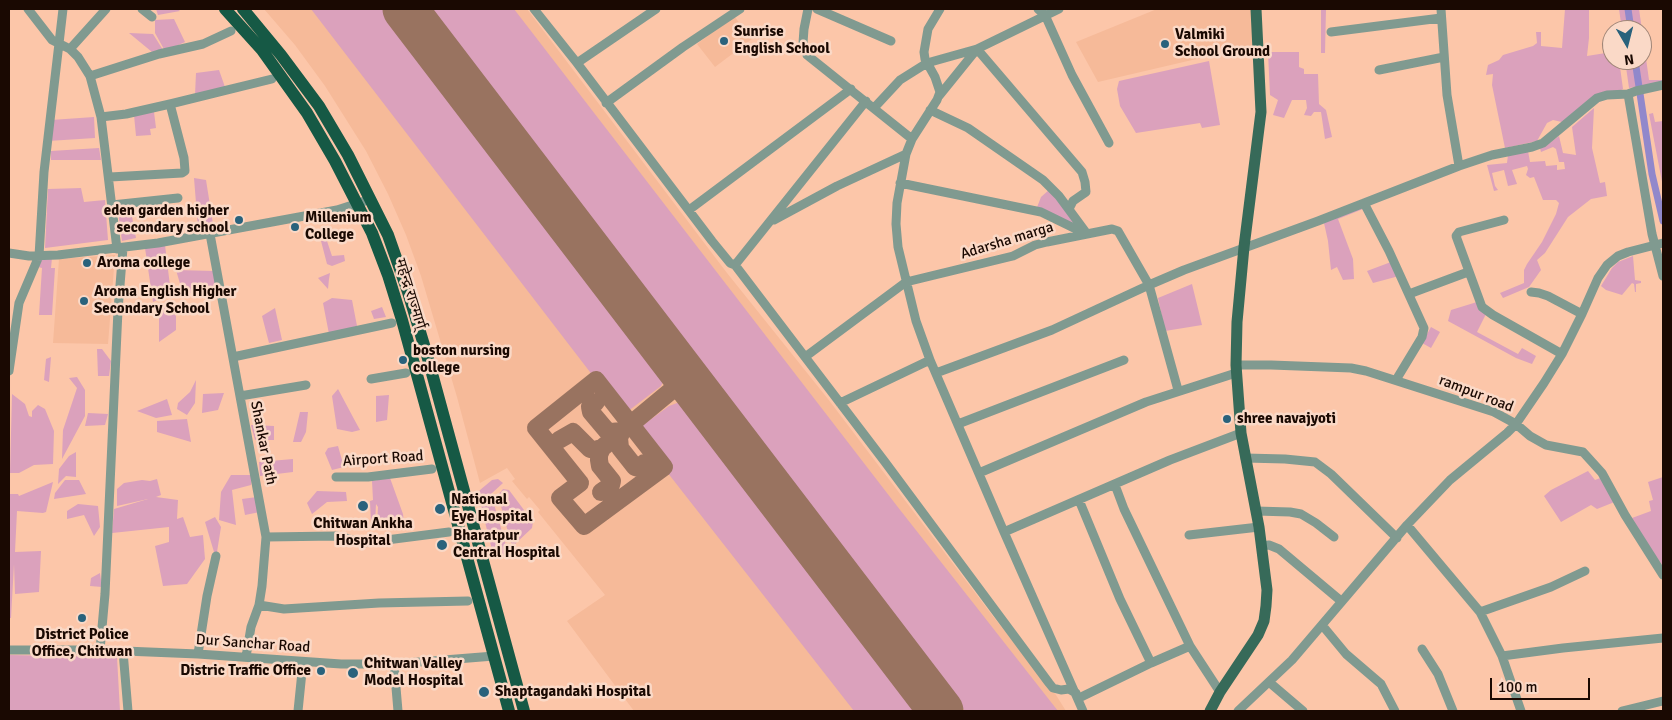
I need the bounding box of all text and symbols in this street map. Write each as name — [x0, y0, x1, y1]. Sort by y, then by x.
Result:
north arrow — [1602, 20, 1652, 70]
place label: Sunrise English School — [734, 23, 830, 58]
place label: Valmiki School Ground — [1175, 26, 1270, 61]
marker: Sunrise English School — [718, 35, 730, 47]
marker: Valmiki School Ground — [1159, 38, 1171, 50]
text: N — [1623, 50, 1635, 68]
place label: eden garden higher secondary school — [104, 202, 229, 237]
place label: Millenium College — [305, 209, 372, 244]
marker: eden garden higher secondary school — [233, 214, 245, 226]
street label: Adarsha marga — [958, 218, 1056, 264]
marker: Millenium College — [289, 221, 301, 233]
place label: Aroma college — [97, 254, 190, 272]
marker: Aroma college — [81, 257, 93, 269]
street label: महेन्द्र राज्मार्ग् — [391, 257, 429, 331]
place label: Aroma English Higher Secondary School — [94, 283, 237, 318]
marker: Aroma English Higher Secondary School — [78, 295, 90, 307]
place label: boston nursing college — [413, 342, 510, 377]
marker: boston nursing college — [397, 354, 409, 366]
street label: rampur road — [1436, 372, 1516, 416]
street label: Shankar Path — [246, 399, 280, 487]
place label: shree navajyoti — [1237, 410, 1336, 428]
marker: shree navajyoti — [1221, 413, 1233, 425]
street label: Airport Road — [342, 447, 424, 471]
place label: National Eye Hospital — [451, 491, 533, 526]
marker: Chitwan Ankha Hospital — [356, 499, 370, 513]
marker: National Eye Hospital — [433, 502, 447, 516]
place label: Chitwan Ankha Hospital — [313, 515, 413, 550]
place label: Bharatpur Central Hospital — [453, 527, 560, 562]
marker: Bharatpur Central Hospital — [435, 538, 449, 552]
marker: District Police Office, Chitwan — [76, 612, 88, 624]
place label: District Police Office, Chitwan — [32, 626, 132, 661]
street label: Dur Sanchar Road — [195, 631, 311, 657]
place label: Chitwan Valley Model Hospital — [364, 655, 463, 690]
place label: Distric Traffic Office — [180, 662, 311, 680]
marker: Distric Traffic Office — [315, 665, 327, 677]
marker: Chitwan Valley Model Hospital — [346, 666, 360, 680]
scale bar — [1492, 668, 1592, 700]
text: 100 m — [1498, 678, 1538, 696]
place label: Shaptagandaki Hospital — [495, 683, 651, 701]
marker: Shaptagandaki Hospital — [477, 685, 491, 699]

